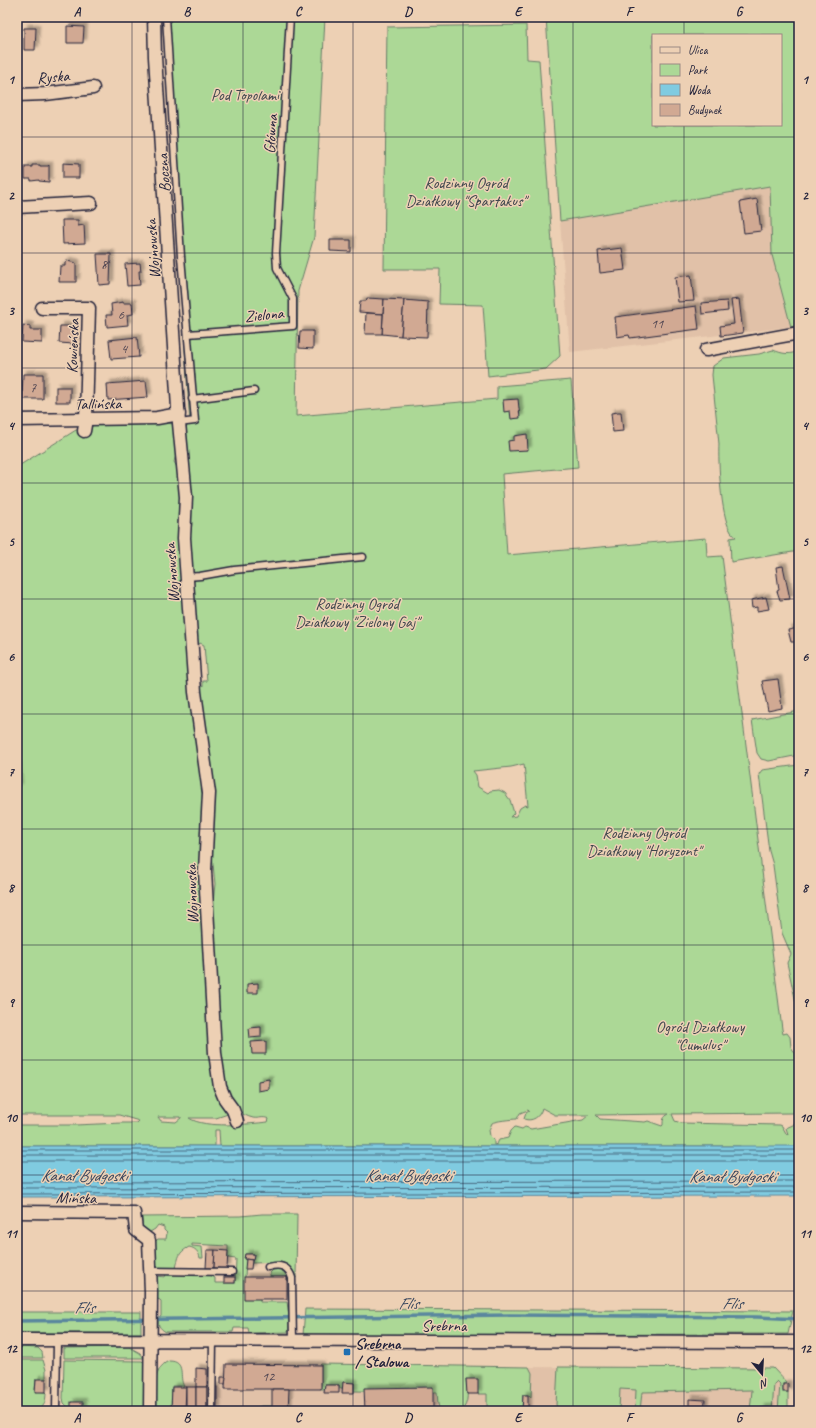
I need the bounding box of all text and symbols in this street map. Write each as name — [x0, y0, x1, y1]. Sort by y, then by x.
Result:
text: A — [74, 4, 82, 20]
text: B — [184, 4, 192, 20]
text: C — [295, 4, 303, 20]
text: D — [404, 4, 413, 20]
text: E — [515, 4, 524, 20]
text: F — [626, 4, 635, 20]
text: G — [736, 4, 744, 20]
legend — [652, 34, 782, 126]
text: Ulica — [688, 42, 709, 58]
text: Park — [688, 62, 709, 78]
street label: Ryska — [36, 66, 71, 88]
text: 1 — [8, 72, 16, 88]
text: 1 — [802, 72, 810, 88]
text: Woda — [688, 82, 712, 98]
park label: Pod Topolami — [211, 85, 281, 105]
text: Budynek — [688, 102, 723, 118]
street label: Główna — [260, 113, 282, 154]
street label: Boczna — [153, 152, 175, 193]
park label: Rodzinny Ogród Działkowy "Spartakus" — [406, 173, 529, 211]
text: 2 — [8, 188, 15, 204]
text: 2 — [802, 188, 809, 204]
street label: Wojnowska — [141, 217, 165, 279]
house number: 8 — [101, 256, 109, 273]
text: 3 — [8, 303, 15, 319]
street label: Zielona — [244, 303, 286, 327]
text: 3 — [802, 303, 809, 319]
house number: 6 — [118, 306, 125, 323]
house number: 11 — [651, 315, 664, 332]
street label: Kowieńska — [62, 317, 84, 374]
house number: 4 — [121, 340, 129, 357]
house number: 7 — [30, 379, 37, 396]
street label: Tallińska — [74, 394, 123, 414]
text: 4 — [8, 418, 16, 434]
text: 4 — [802, 418, 810, 434]
text: 5 — [8, 534, 15, 550]
text: 5 — [802, 534, 809, 550]
street label: Wojnowska — [160, 541, 184, 603]
park label: Rodzinny Ogród Działkowy "Zielony Gaj" — [295, 594, 422, 632]
text: 6 — [8, 649, 15, 665]
text: 6 — [802, 649, 809, 665]
text: 7 — [8, 764, 15, 780]
text: 7 — [802, 764, 809, 780]
park label: Rodzinny Ogród Działkowy "Horyzont" — [587, 823, 704, 861]
street label: Wojnowska — [181, 863, 203, 924]
text: 8 — [8, 880, 16, 896]
text: 8 — [802, 880, 810, 896]
text: 9 — [8, 995, 15, 1011]
text: 9 — [802, 995, 809, 1011]
park label: Ogród Działkowy "Cumulus" — [656, 1017, 746, 1055]
text: 10 — [5, 1110, 18, 1126]
text: 10 — [799, 1110, 812, 1126]
water label: Kanał Bydgoski — [41, 1165, 131, 1186]
water label: Kanał Bydgoski — [365, 1165, 455, 1186]
water label: Kanał Bydgoski — [689, 1166, 779, 1187]
street label: Mińska — [56, 1188, 97, 1208]
text: 11 — [5, 1226, 19, 1242]
text: 11 — [799, 1226, 813, 1242]
water label: Flis — [398, 1293, 421, 1314]
water label: Flis — [722, 1293, 745, 1314]
water label: Flis — [74, 1297, 97, 1318]
street label: Srebrna — [422, 1316, 468, 1336]
place label: Srebrna / Stalowa — [355, 1334, 410, 1372]
text: 12 — [5, 1341, 18, 1357]
text: 12 — [799, 1341, 812, 1357]
marker: Srebrna / Stalowa — [342, 1347, 352, 1357]
north arrow — [742, 1354, 782, 1394]
house number: 12 — [262, 1368, 276, 1385]
text: N — [758, 1376, 770, 1392]
text: A — [74, 1410, 82, 1426]
text: B — [184, 1410, 192, 1426]
text: C — [295, 1410, 303, 1426]
text: D — [404, 1410, 413, 1426]
text: E — [515, 1410, 524, 1426]
text: F — [626, 1410, 635, 1426]
text: G — [736, 1410, 744, 1426]

